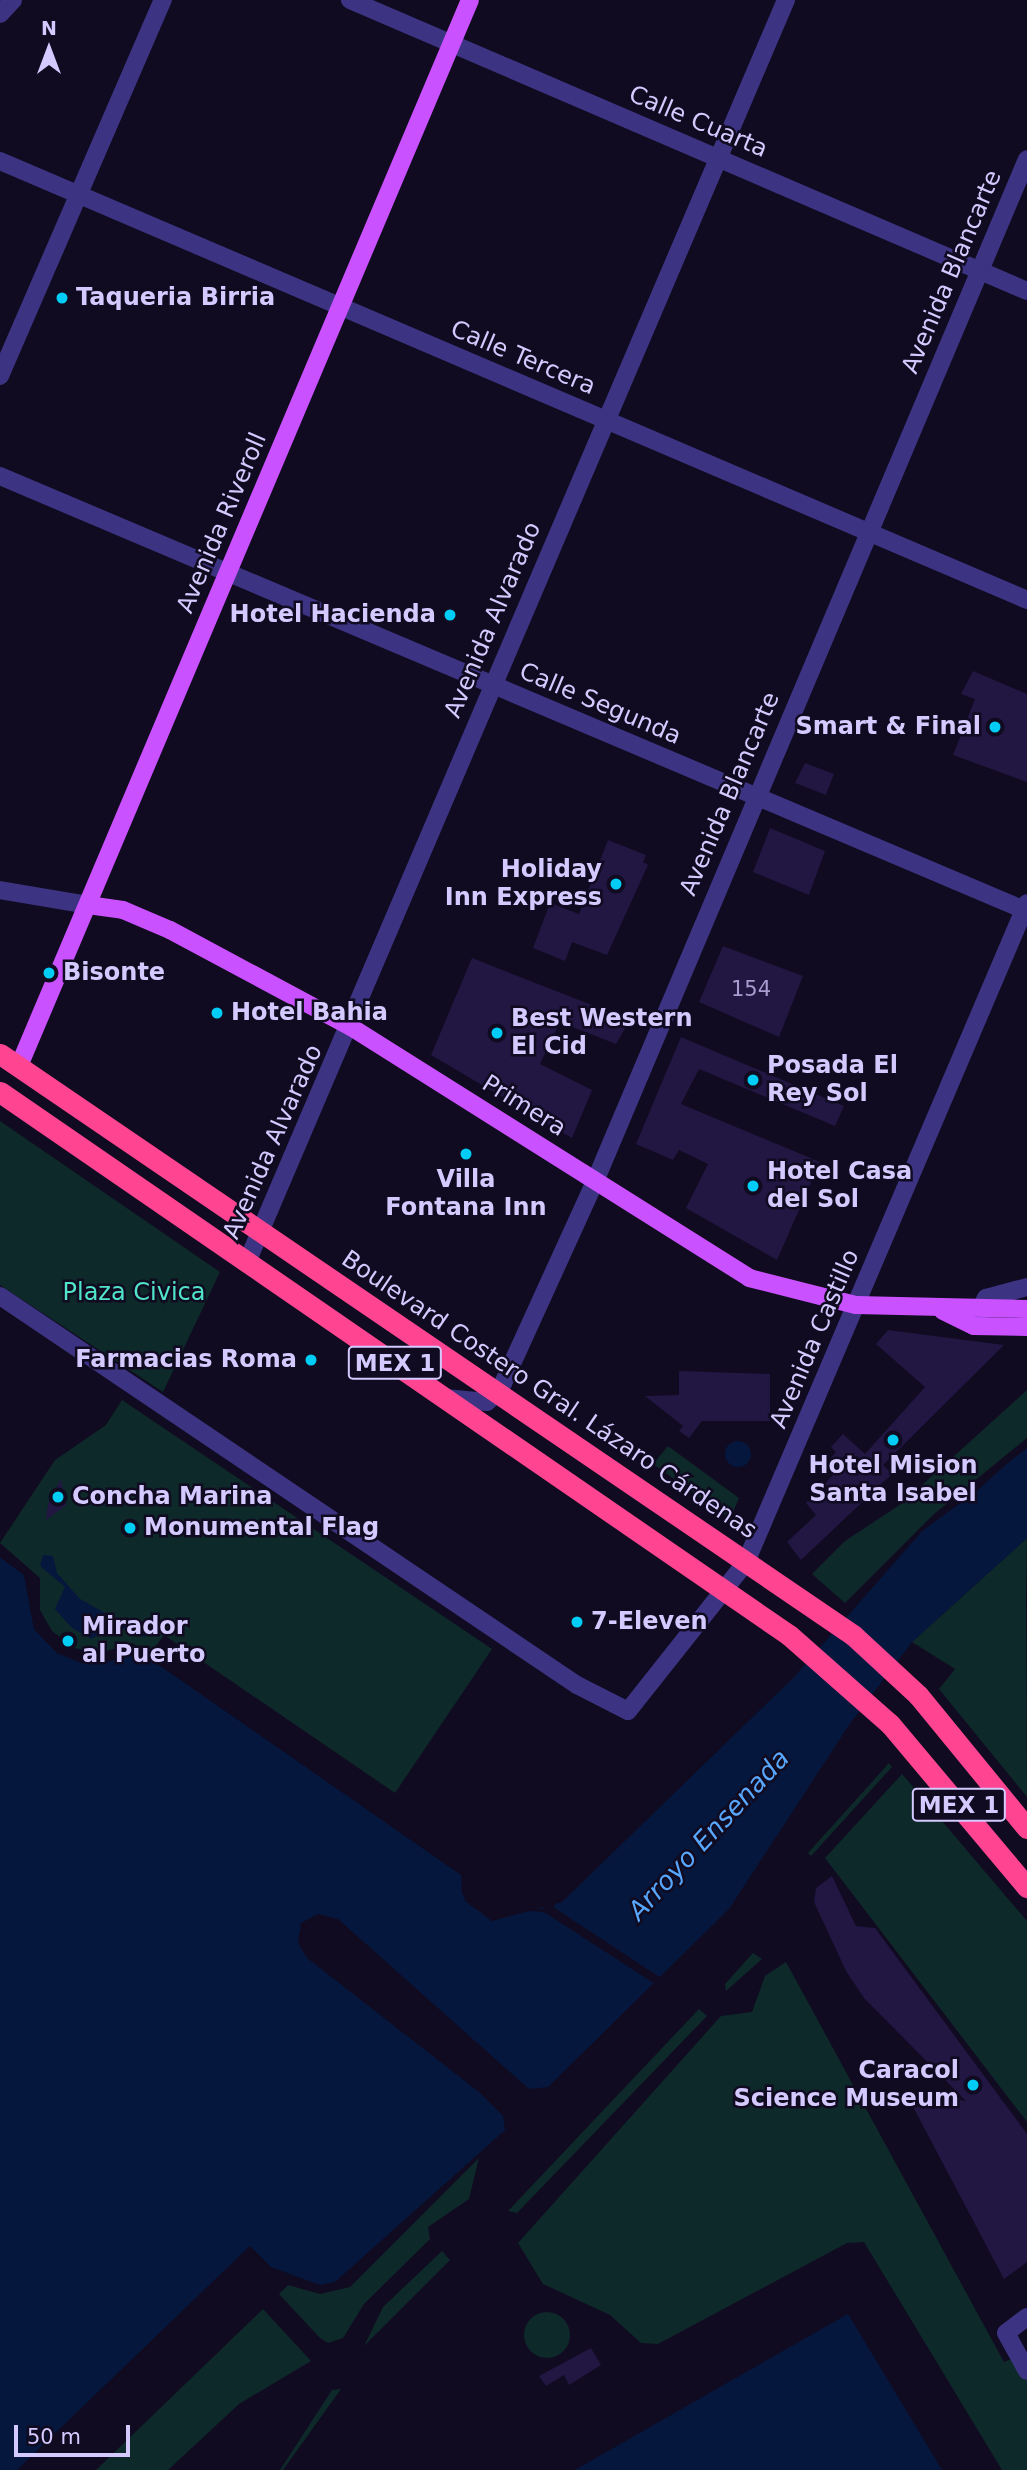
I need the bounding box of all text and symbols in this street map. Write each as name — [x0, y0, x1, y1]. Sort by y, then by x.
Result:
north arrow — [14, 14, 84, 84]
text: N — [41, 17, 57, 39]
street label: Calle Cuarta — [624, 80, 772, 164]
street label: Avenida Blancarte — [896, 166, 1008, 378]
place label: Taqueria Birria — [76, 284, 275, 312]
marker: Taqueria Birria — [54, 290, 70, 306]
street label: Calle Tercera — [446, 315, 600, 401]
street label: Avenida Riveroll — [171, 428, 273, 618]
street label: Avenida Alvarado — [439, 518, 547, 722]
place label: Hotel Hacienda — [230, 601, 436, 629]
marker: Hotel Hacienda — [442, 607, 458, 623]
street label: Calle Segunda — [515, 657, 685, 751]
street label: Avenida Blancarte — [674, 688, 786, 900]
place label: Smart & Final — [795, 713, 981, 741]
marker: Smart & Final — [987, 719, 1003, 735]
place label: Holiday Inn Express — [445, 856, 602, 912]
marker: Holiday Inn Express — [608, 876, 624, 892]
place label: Bisonte — [63, 959, 165, 987]
marker: Bisonte — [41, 965, 57, 981]
house number: 154 — [731, 976, 771, 1002]
place label: Hotel Bahia — [231, 999, 388, 1027]
marker: Hotel Bahia — [209, 1005, 225, 1021]
place label: Best Western El Cid — [511, 1005, 693, 1061]
marker: Best Western El Cid — [489, 1025, 505, 1041]
street label: Avenida Alvarado — [217, 1040, 329, 1244]
place label: Posada El Rey Sol — [767, 1052, 898, 1108]
street label: Primera — [477, 1069, 571, 1143]
marker: Posada El Rey Sol — [745, 1072, 761, 1088]
marker: Villa Fontana Inn — [458, 1146, 474, 1162]
place label: Hotel Casa del Sol — [767, 1158, 912, 1214]
place label: Villa Fontana Inn — [385, 1166, 547, 1222]
marker: Hotel Casa del Sol — [745, 1178, 761, 1194]
street label: Boulevard Costero Gral. Lázaro Cárdenas — [336, 1245, 762, 1545]
street label: Avenida Castillo — [764, 1245, 866, 1433]
park label: Plaza Civica — [63, 1279, 205, 1307]
road number: MEX 1 — [348, 1344, 442, 1382]
place label: Farmacias Roma — [75, 1346, 297, 1374]
marker: Farmacias Roma — [303, 1352, 319, 1368]
marker: Hotel Mision Santa Isabel — [885, 1432, 901, 1448]
place label: Hotel Mision Santa Isabel — [808, 1452, 978, 1508]
place label: Concha Marina — [72, 1483, 272, 1511]
marker: Concha Marina — [50, 1489, 66, 1505]
place label: Monumental Flag — [144, 1514, 379, 1542]
marker: Monumental Flag — [122, 1520, 138, 1536]
place label: 7-Eleven — [591, 1608, 708, 1636]
place label: Mirador al Puerto — [82, 1613, 206, 1669]
marker: 7-Eleven — [569, 1614, 585, 1630]
marker: Mirador al Puerto — [60, 1633, 76, 1649]
water label: Arroyo Ensenada — [622, 1743, 796, 1927]
road number: MEX 1 — [912, 1786, 1006, 1824]
place label: Caracol Science Museum — [733, 2057, 959, 2113]
marker: Caracol Science Museum — [965, 2077, 981, 2093]
scale bar — [18, 2410, 133, 2454]
text: 50 m — [27, 2425, 81, 2449]

